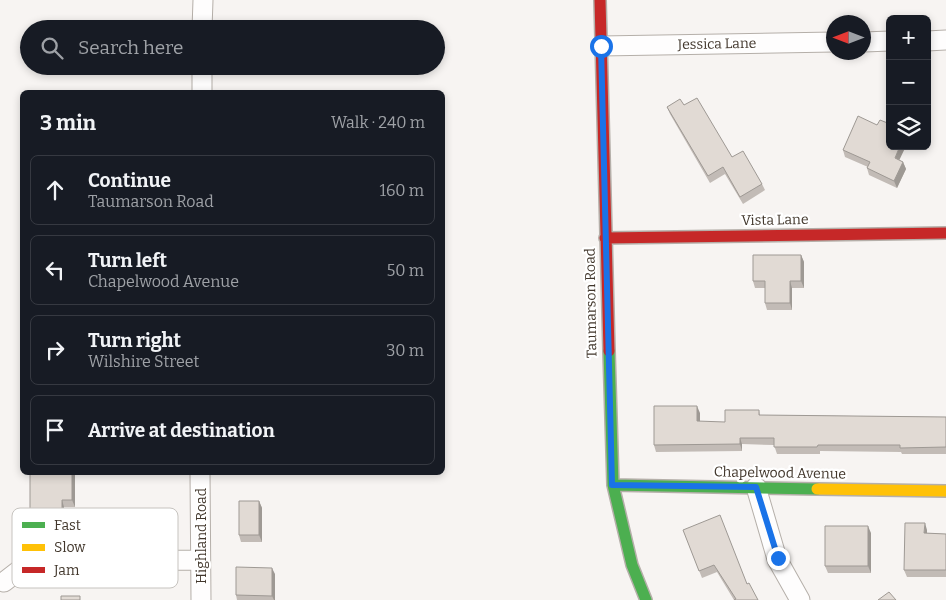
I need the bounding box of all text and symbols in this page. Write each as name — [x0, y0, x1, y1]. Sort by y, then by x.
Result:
north arrow — [826, 15, 871, 60]
map controls — [886, 15, 931, 150]
button: + — [886, 15, 931, 60]
search box — [20, 20, 445, 75]
icon: search — [38, 34, 66, 62]
route start — [590, 35, 613, 58]
street label: Jessica Lane — [676, 35, 757, 53]
text: Search here — [78, 36, 183, 59]
button: − — [886, 60, 931, 105]
button: layers — [886, 105, 931, 150]
text: 3 min — [40, 110, 96, 136]
text: Walk · 240 m — [331, 113, 425, 132]
text: Continue — [88, 169, 171, 192]
icon: ahead — [41, 176, 69, 204]
text: 160 m — [379, 181, 424, 200]
text: Taumarson Road — [88, 192, 214, 211]
street label: Vista Lane — [741, 211, 809, 229]
street label: Taumarson Road — [582, 248, 600, 358]
text: Turn left — [88, 249, 167, 272]
icon: left — [41, 256, 69, 284]
text: 50 m — [387, 261, 424, 280]
text: Chapelwood Avenue — [88, 272, 239, 291]
text: Turn right — [88, 329, 181, 352]
icon: right — [41, 336, 69, 364]
text: 30 m — [386, 341, 424, 360]
text: Wilshire Street — [88, 352, 199, 371]
icon: arrive — [41, 416, 69, 444]
text: Arrive at destination — [88, 419, 275, 442]
street label: Chapelwood Avenue — [714, 463, 846, 483]
street label: Highland Road — [193, 488, 210, 584]
legend — [12, 508, 178, 588]
text: Fast — [54, 517, 81, 534]
text: Slow — [54, 539, 86, 556]
route end — [767, 547, 790, 570]
text: Jam — [53, 562, 80, 579]

